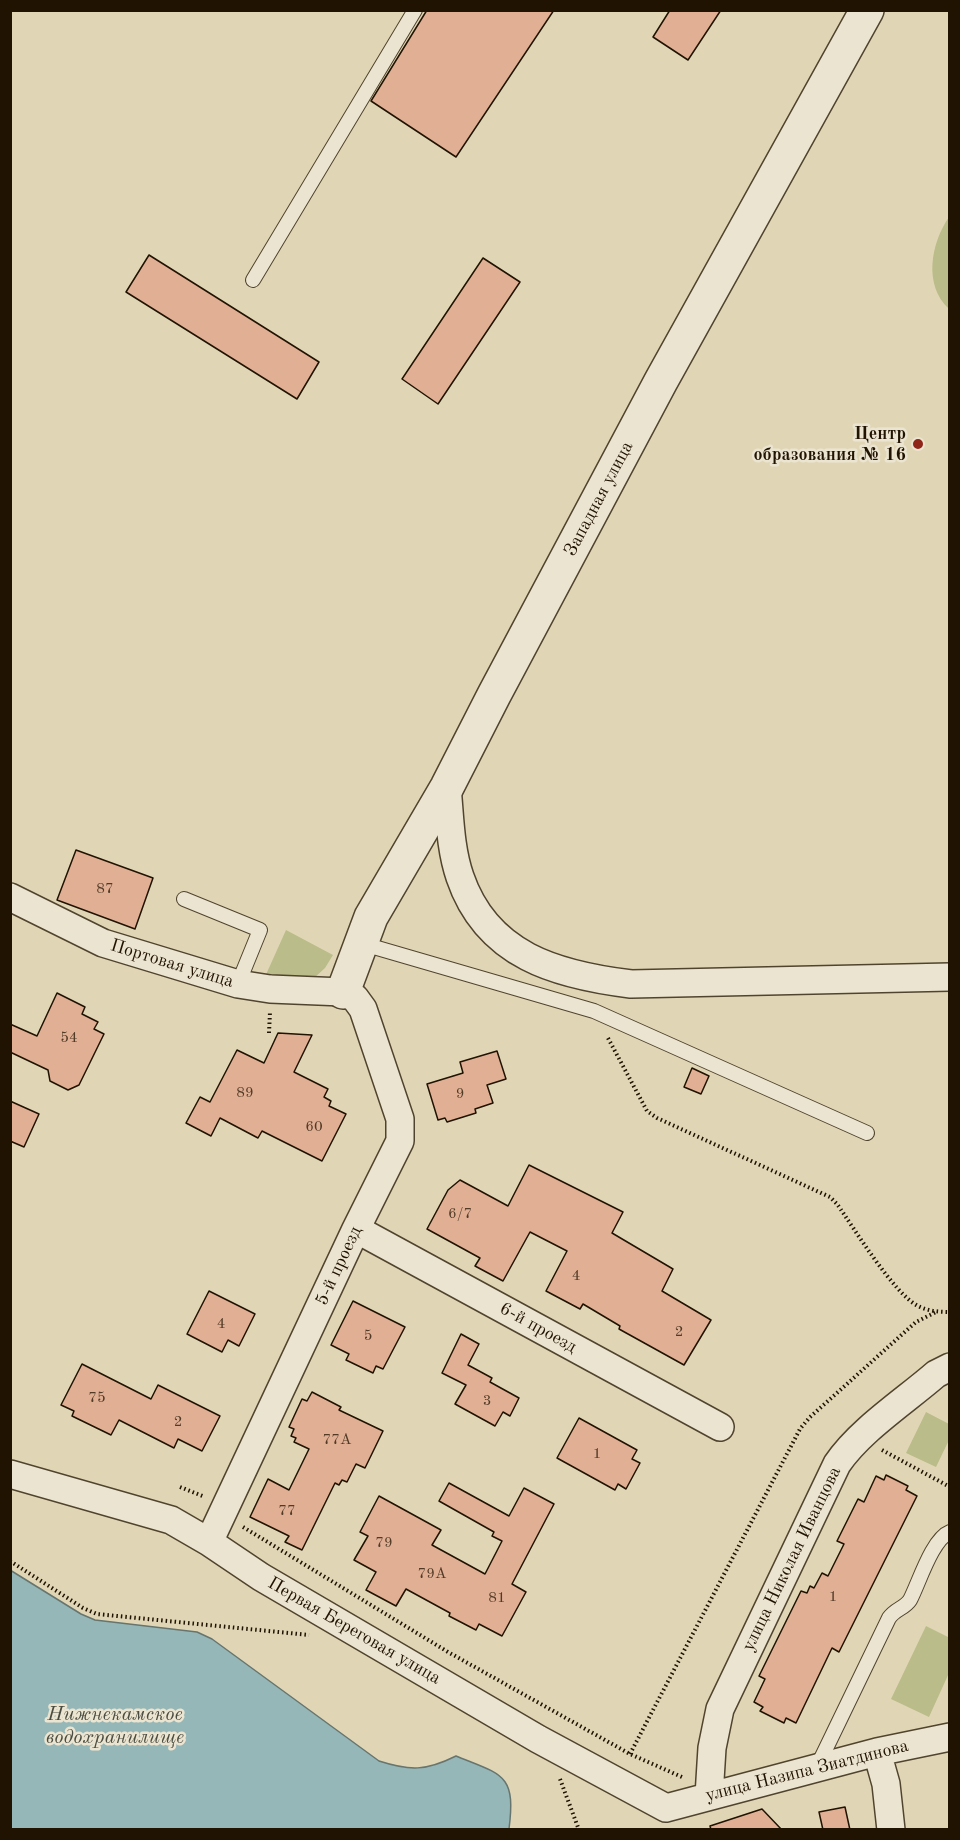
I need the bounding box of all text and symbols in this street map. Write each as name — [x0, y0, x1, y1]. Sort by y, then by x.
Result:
place label: Центр образования № 16 — [754, 423, 906, 466]
marker: Центр образования № 16 — [911, 437, 925, 451]
street label: Западная улица — [560, 438, 638, 560]
house number: 87 — [96, 880, 114, 898]
street label: Портовая улица — [108, 935, 236, 993]
house number: 54 — [60, 1029, 78, 1047]
house number: 89 — [236, 1084, 254, 1102]
house number: 9 — [456, 1085, 464, 1103]
house number: 60 — [305, 1118, 323, 1136]
house number: 6/7 — [448, 1205, 472, 1223]
street label: 5-й проезд — [311, 1223, 367, 1309]
house number: 4 — [572, 1267, 580, 1285]
street label: 6-й проезд — [496, 1298, 580, 1358]
house number: 4 — [217, 1315, 225, 1333]
house number: 2 — [675, 1323, 683, 1341]
house number: 5 — [364, 1327, 372, 1345]
house number: 75 — [88, 1389, 106, 1407]
house number: 3 — [483, 1392, 491, 1410]
house number: 2 — [174, 1413, 182, 1431]
house number: 77А — [323, 1431, 351, 1449]
house number: 1 — [593, 1445, 601, 1463]
street label: улица Николая Иванцова — [738, 1463, 846, 1655]
house number: 77 — [278, 1502, 296, 1520]
house number: 79 — [375, 1534, 393, 1552]
house number: 79А — [418, 1565, 446, 1583]
street label: Первая Береговая улица — [264, 1573, 444, 1689]
house number: 1 — [829, 1588, 837, 1606]
house number: 81 — [488, 1589, 506, 1607]
water label: Нижнекамское водохранилище — [46, 1703, 184, 1750]
street label: улица Назипа Зиатдинова — [703, 1735, 911, 1807]

